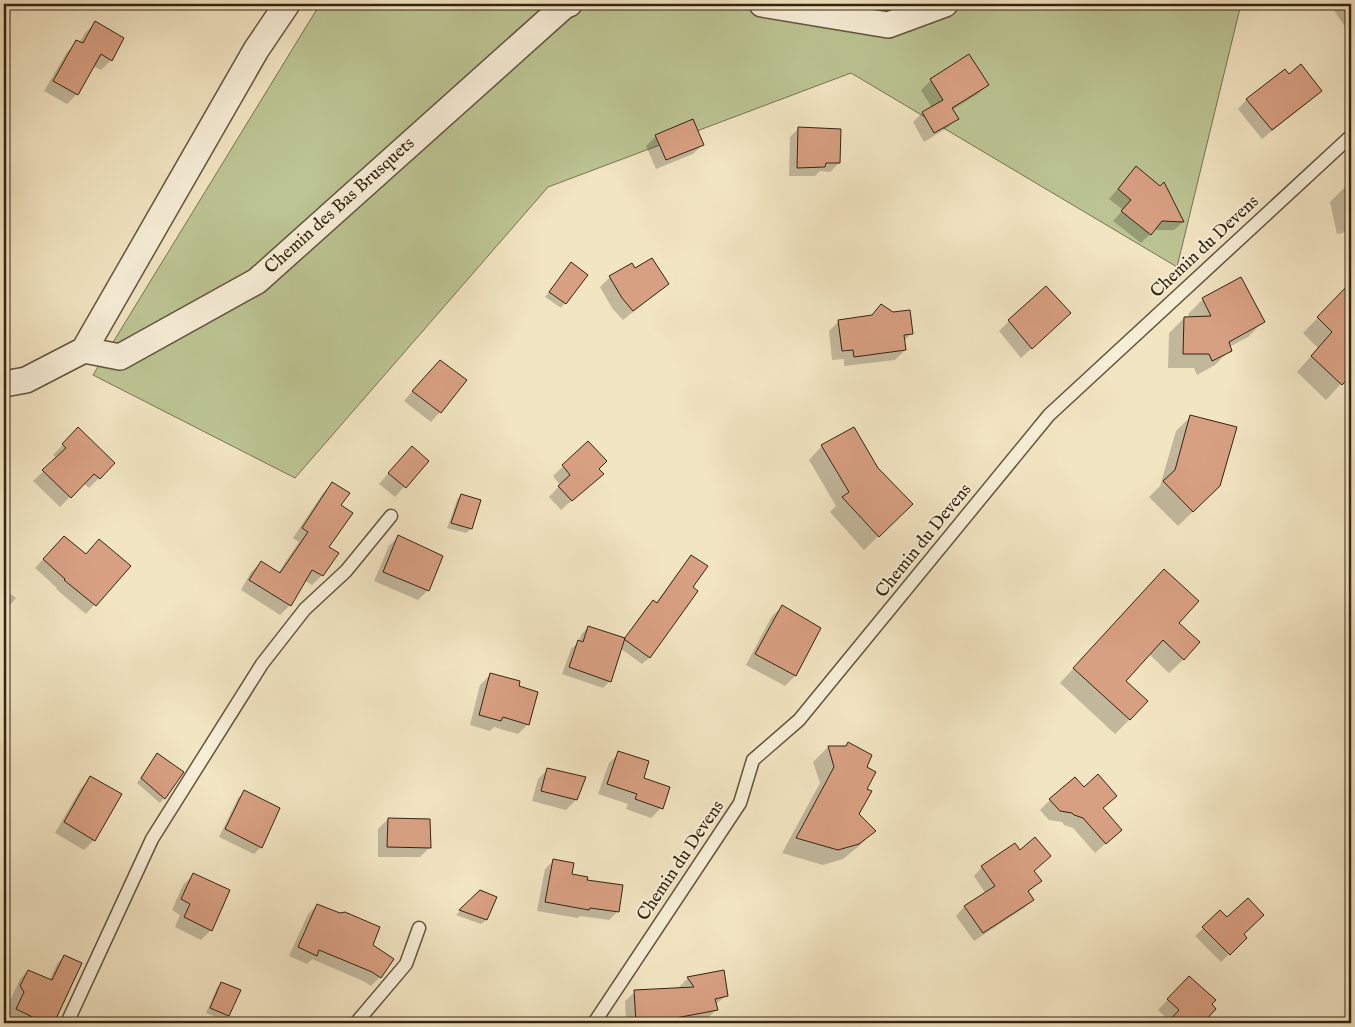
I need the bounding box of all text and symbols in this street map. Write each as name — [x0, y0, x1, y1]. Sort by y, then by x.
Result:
street label: Chemin des Bas Brusquets — [260, 132, 420, 280]
street label: Chemin du Devens — [1146, 191, 1264, 303]
street label: Chemin du Devens — [871, 479, 977, 603]
street label: Chemin du Devens — [632, 796, 730, 926]

